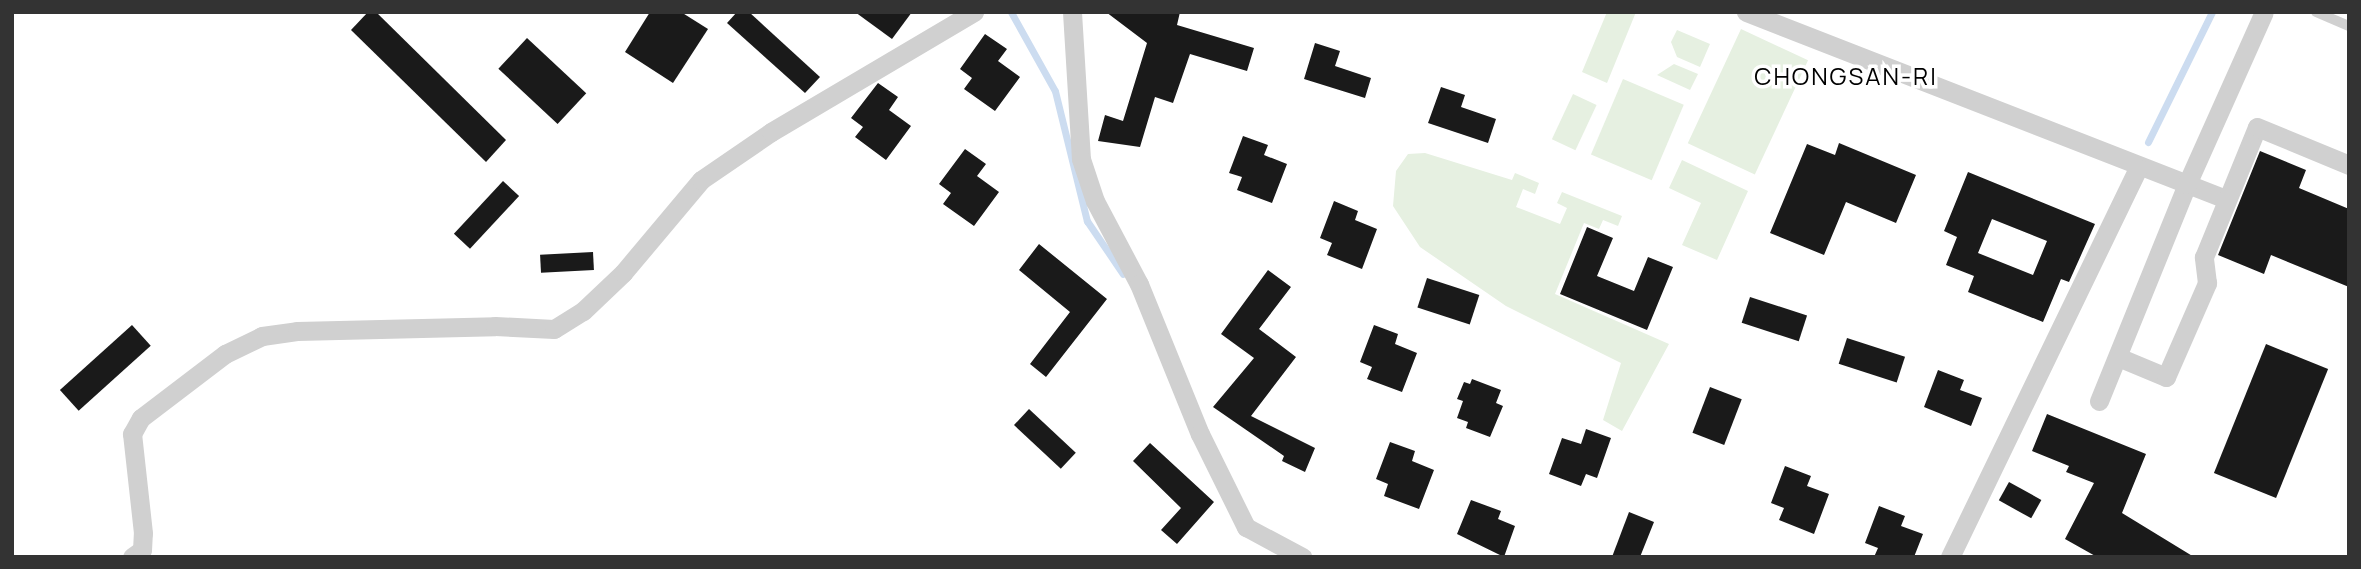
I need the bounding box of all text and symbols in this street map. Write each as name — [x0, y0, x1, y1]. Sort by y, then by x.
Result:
district label: CHONGSAN-RI — [1756, 62, 1936, 90]

